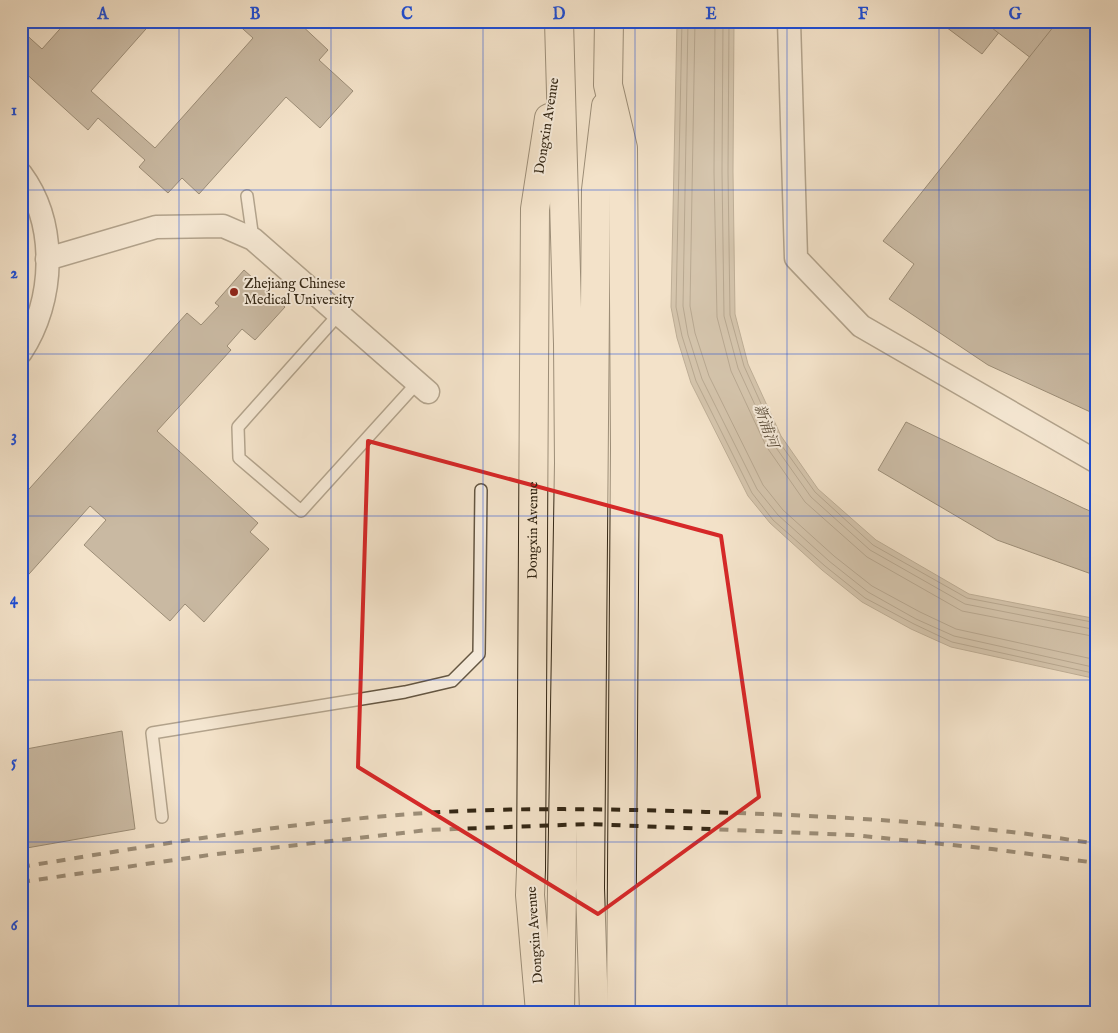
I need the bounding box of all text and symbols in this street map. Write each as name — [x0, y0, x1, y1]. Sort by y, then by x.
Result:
text: A — [97, 5, 110, 25]
text: B — [250, 5, 261, 25]
text: C — [401, 5, 413, 25]
text: D — [553, 5, 566, 25]
text: E — [705, 5, 717, 25]
text: F — [858, 5, 869, 25]
text: G — [1009, 5, 1022, 25]
street label: Dongxin Avenue — [530, 76, 564, 176]
text: 1 — [11, 101, 17, 121]
text: 2 — [10, 264, 18, 284]
place label: Zhejiang Chinese Medical University — [244, 275, 354, 309]
marker: Zhejiang Chinese Medical University — [228, 286, 240, 298]
water label: 新浦河 — [750, 402, 783, 453]
text: 3 — [11, 427, 17, 447]
street label: Dongxin Avenue — [524, 481, 542, 579]
text: 4 — [10, 590, 19, 610]
text: 5 — [11, 753, 17, 773]
street label: Dongxin Avenue — [523, 885, 547, 984]
text: 6 — [11, 916, 19, 936]

